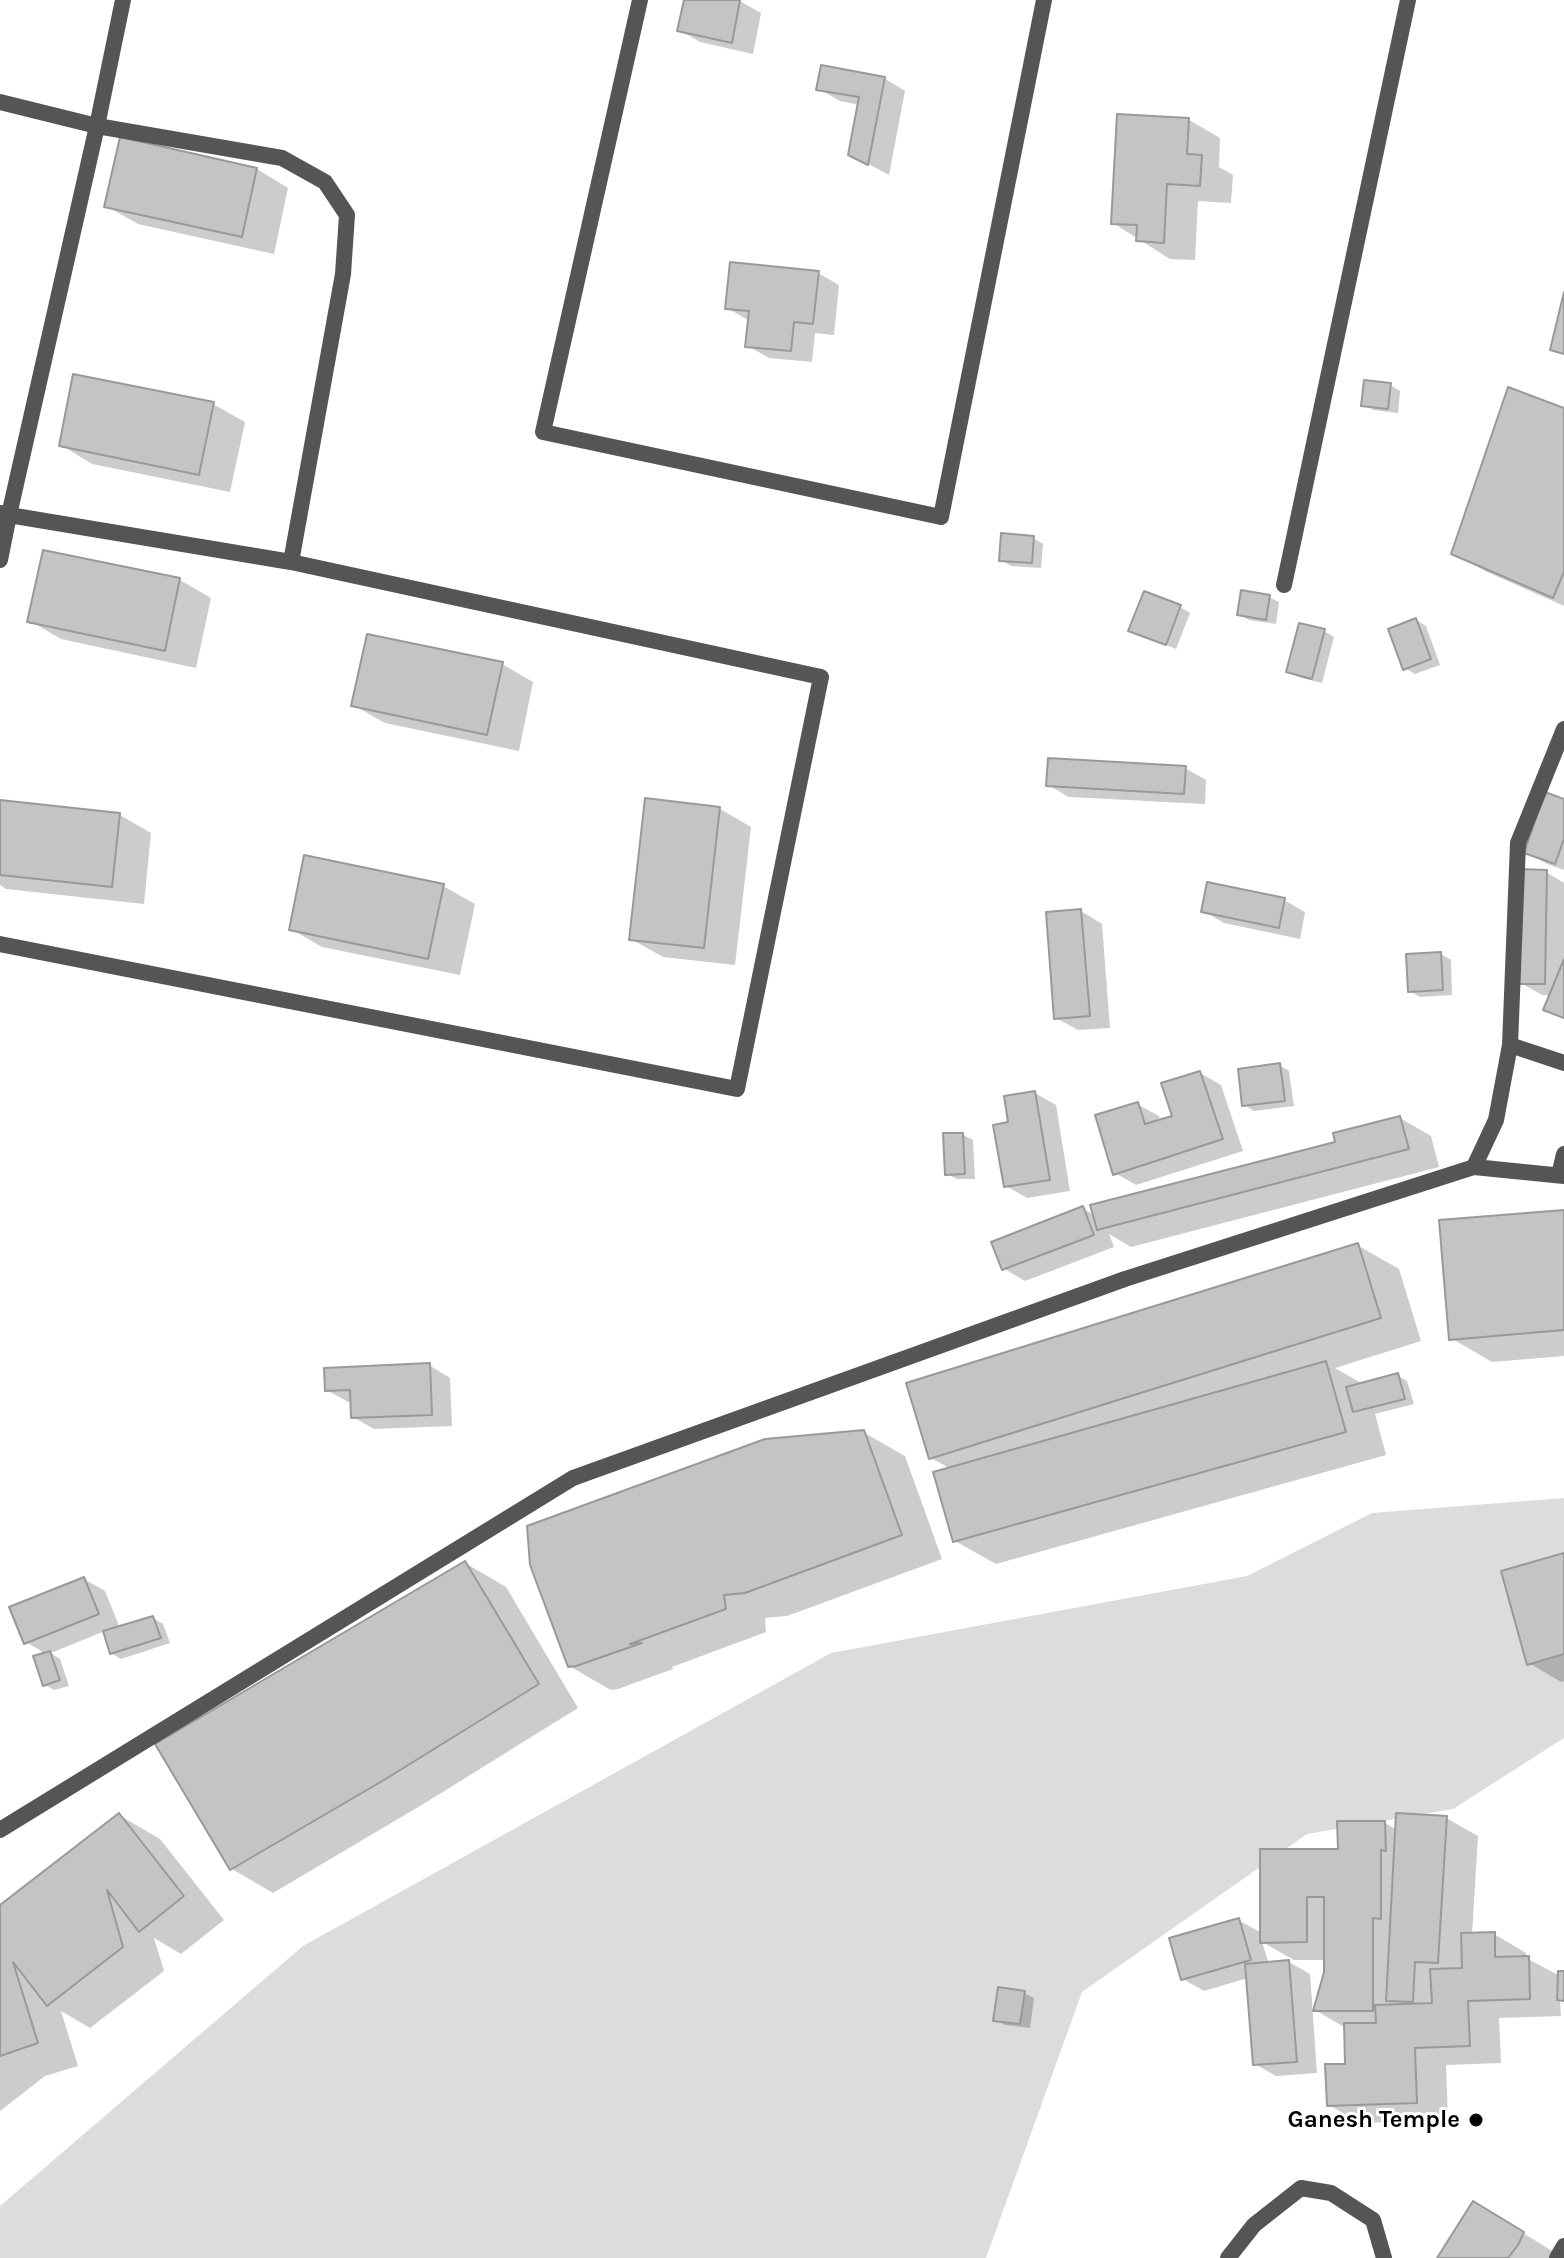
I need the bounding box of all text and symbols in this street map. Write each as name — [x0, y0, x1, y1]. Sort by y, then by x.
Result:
place label: Ganesh Temple — [1287, 2106, 1460, 2134]
marker: Ganesh Temple — [1467, 2111, 1485, 2129]

